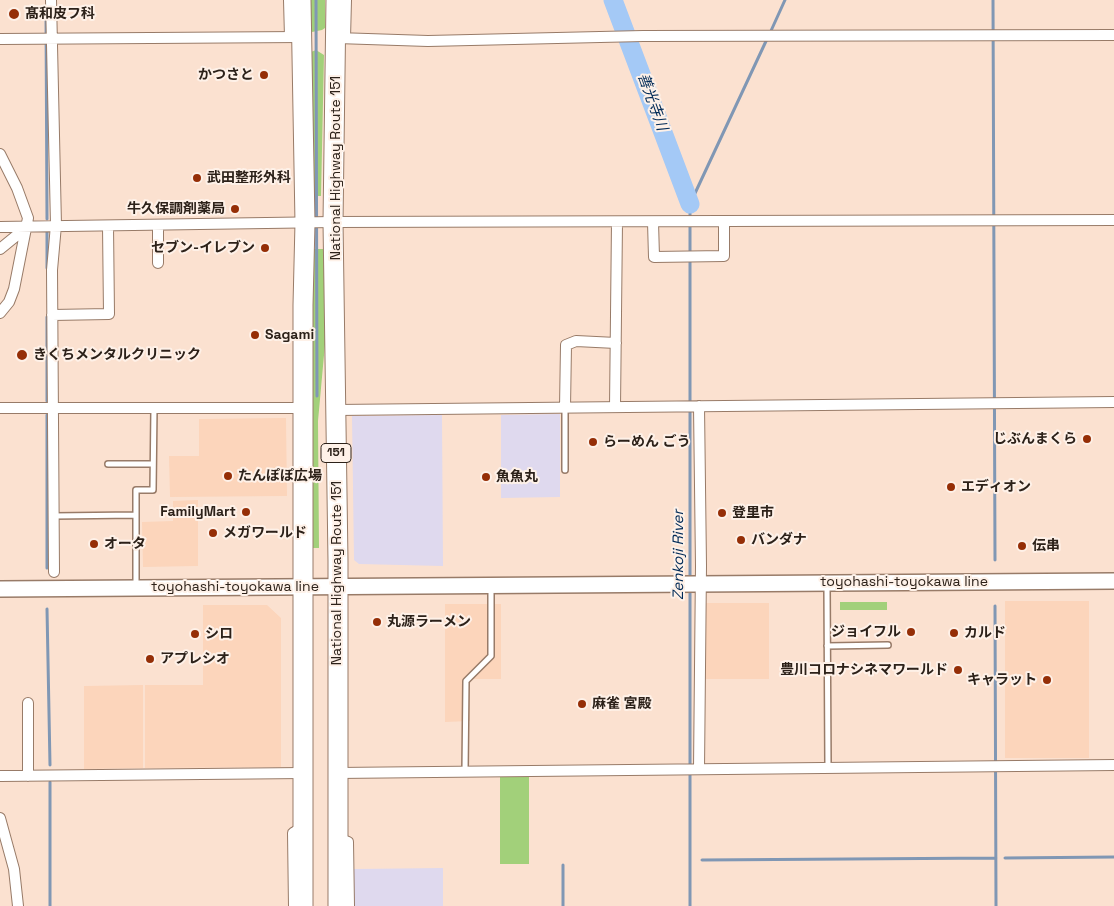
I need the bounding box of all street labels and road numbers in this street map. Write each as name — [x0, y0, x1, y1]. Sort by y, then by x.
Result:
street label: National Highway Route 151 — [328, 76, 344, 260]
road number: 151 — [321, 443, 351, 462]
street label: National Highway Route 151 — [329, 481, 345, 665]
street label: toyohashi-toyokawa line — [820, 574, 988, 590]
street label: toyohashi-toyokawa line — [151, 579, 319, 595]

